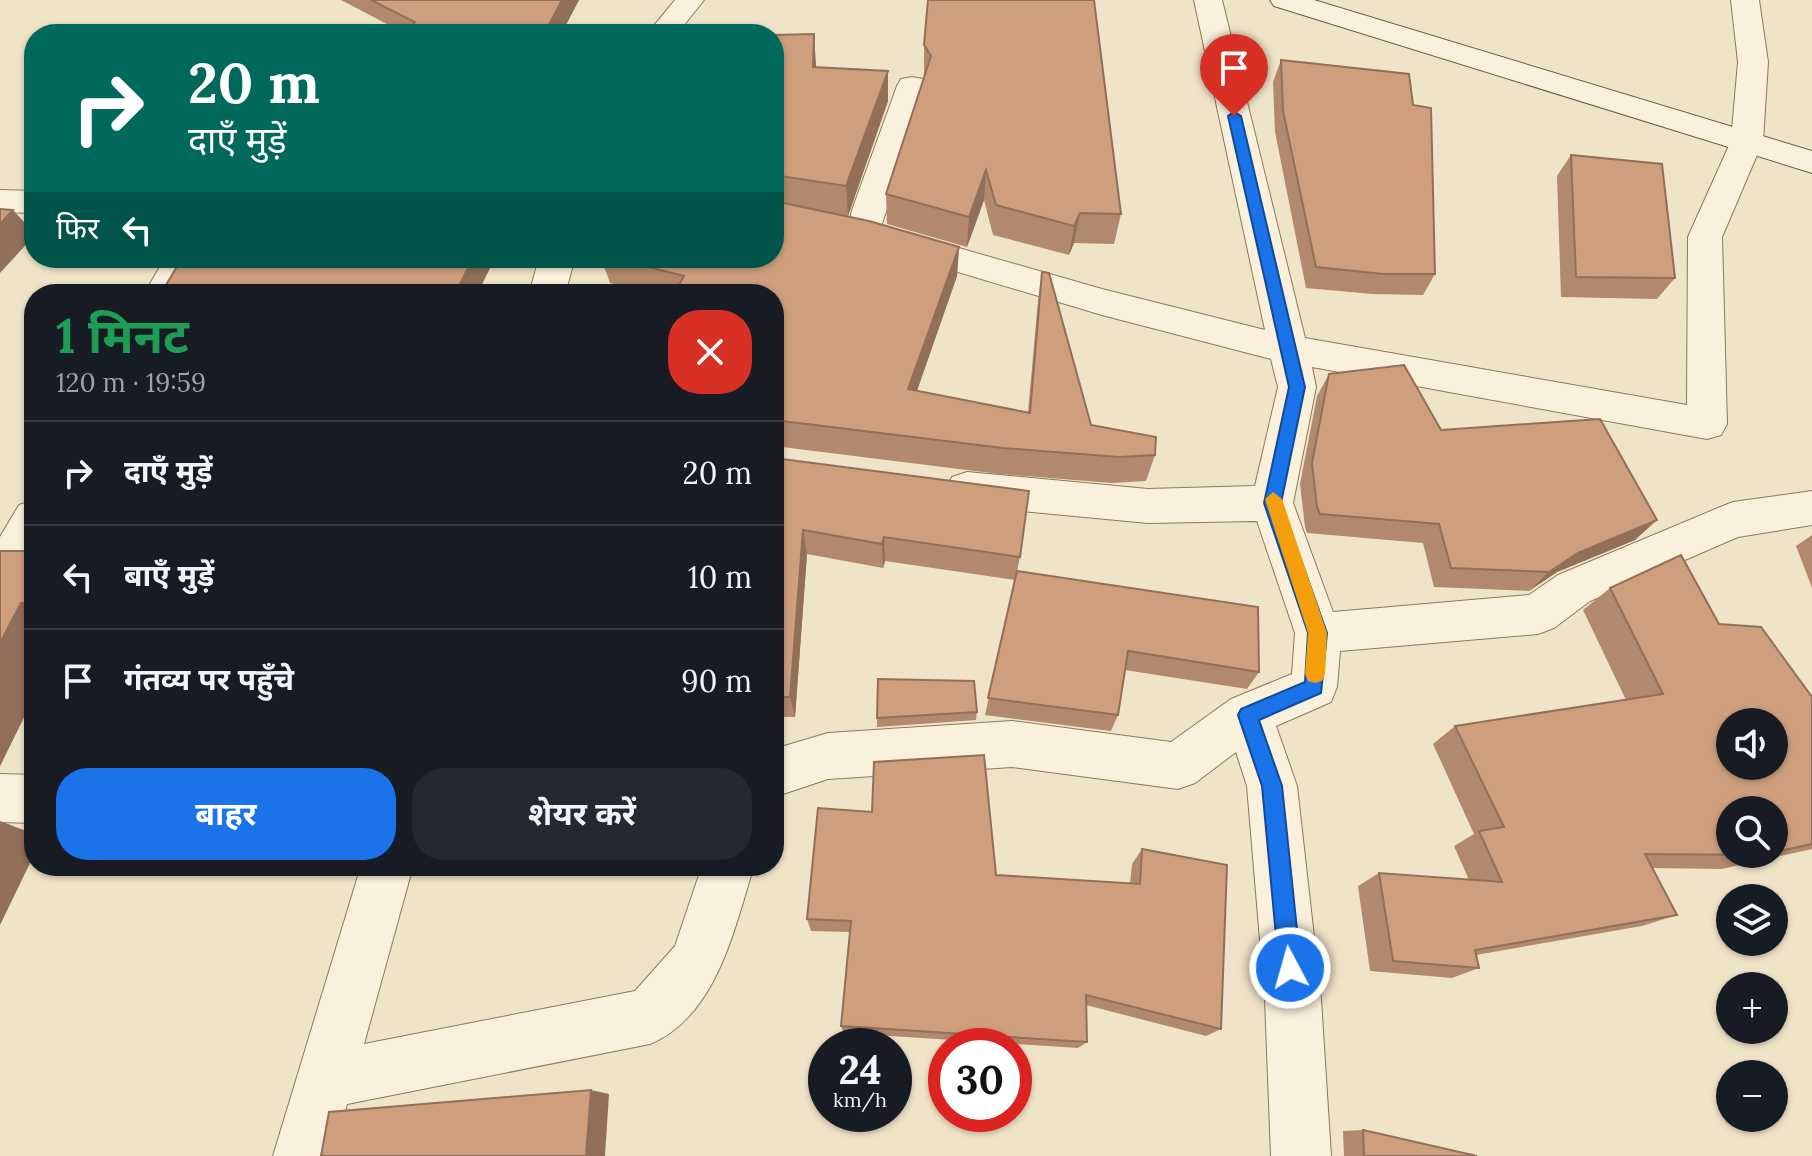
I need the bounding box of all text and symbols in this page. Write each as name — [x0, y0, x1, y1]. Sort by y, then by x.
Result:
pin — [1200, 34, 1268, 116]
icon: arrive — [1212, 46, 1256, 90]
text: 20 m — [188, 47, 320, 118]
icon: right — [56, 56, 160, 160]
text: दाएँ मुड़ें — [188, 117, 287, 163]
icon: left — [115, 208, 159, 252]
text: फिर — [56, 209, 99, 247]
text: 1 मिनट — [56, 305, 189, 366]
button: close — [668, 310, 752, 394]
text: 120 m · 19:59 — [56, 366, 206, 399]
icon: right — [56, 451, 100, 495]
text: दाएँ मुड़ें — [124, 452, 212, 490]
text: 20 m — [683, 454, 752, 492]
icon: left — [56, 555, 100, 599]
text: बाएँ मुड़ें — [124, 556, 214, 594]
text: 10 m — [688, 558, 752, 596]
icon: arrive — [56, 659, 100, 703]
text: गंतव्य पर पहुँचे — [124, 660, 294, 698]
text: 90 m — [681, 662, 752, 700]
map controls — [1716, 708, 1788, 1132]
button: sound — [1716, 708, 1788, 780]
button: बाहर — [56, 768, 396, 860]
button: शेयर करें — [412, 768, 752, 860]
button: search — [1716, 796, 1788, 868]
button: layers — [1716, 884, 1788, 956]
position arrow — [1248, 926, 1332, 1010]
button: + — [1716, 972, 1788, 1044]
speed limit sign: 30 — [928, 1028, 1032, 1132]
text: 24 — [838, 1044, 882, 1095]
button: − — [1716, 1060, 1788, 1132]
text: km/h — [833, 1087, 887, 1112]

